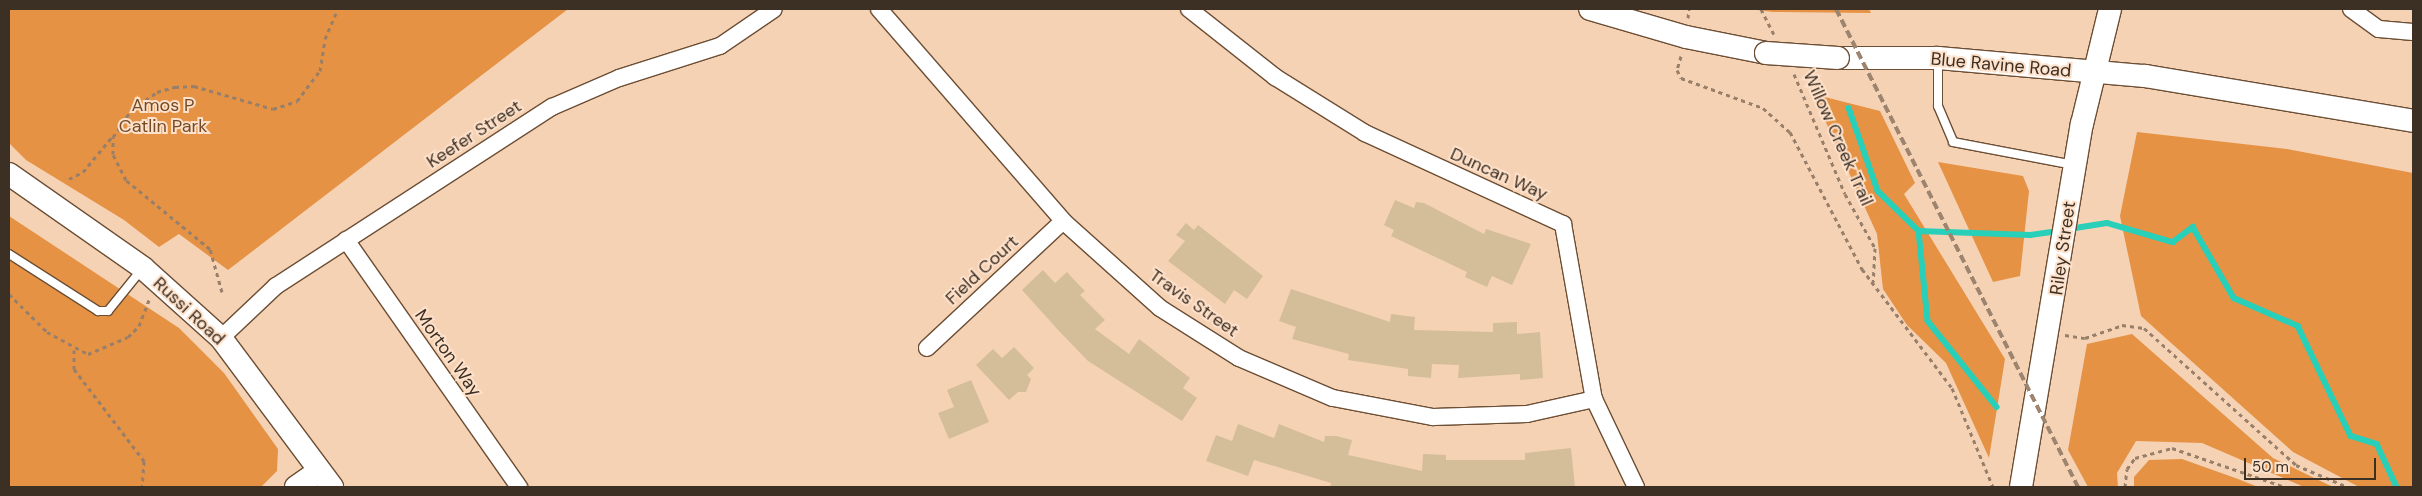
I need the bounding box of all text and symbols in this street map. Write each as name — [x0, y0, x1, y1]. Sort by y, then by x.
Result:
street label: Blue Ravine Road — [1930, 48, 2072, 82]
street label: Willow Creek Trail — [1798, 67, 1878, 209]
park label: Amos P Catlin Park — [119, 95, 207, 138]
street label: Keefer Street — [422, 95, 526, 173]
street label: Duncan Way — [1447, 143, 1551, 205]
street label: Riley Street — [2046, 200, 2080, 296]
street label: Field Court — [941, 231, 1023, 309]
street label: Travis Street — [1145, 264, 1243, 342]
street label: Russi Road — [149, 272, 229, 350]
street label: Morton Way — [410, 305, 486, 401]
scale bar — [2247, 448, 2380, 480]
text: 50 m — [2252, 457, 2289, 477]

